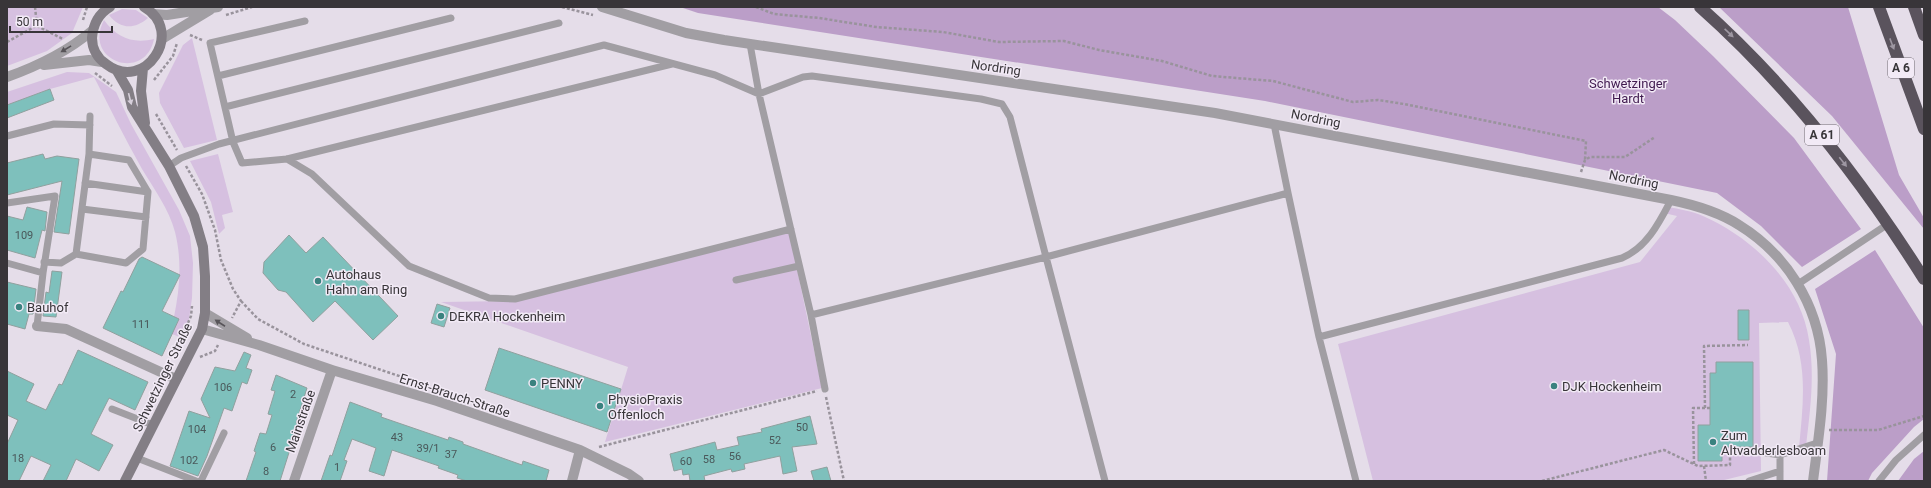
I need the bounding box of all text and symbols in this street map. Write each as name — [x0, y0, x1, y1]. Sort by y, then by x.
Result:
scale bar — [10, 8, 112, 34]
text: 50 m — [16, 15, 43, 29]
one-way arrow — [1724, 29, 1734, 38]
one-way arrow — [1889, 38, 1895, 50]
one-way arrow — [60, 46, 72, 53]
street label: Nordring — [970, 57, 1022, 78]
road number: A 6 — [1888, 58, 1914, 78]
park label: Schwetzinger Hardt — [1589, 76, 1668, 106]
one-way arrow — [128, 93, 134, 105]
street label: Nordring — [1290, 106, 1342, 131]
road number: A 61 — [1805, 125, 1839, 145]
one-way arrow — [1839, 156, 1847, 167]
street label: Nordring — [1608, 167, 1660, 192]
house number: 109 — [15, 229, 33, 242]
place label: Autohaus Hahn am Ring — [326, 267, 407, 297]
marker: Autohaus Hahn am Ring — [313, 276, 323, 286]
place label: Bauhof — [27, 300, 69, 315]
marker: Bauhof — [14, 302, 24, 312]
place label: DEKRA Hockenheim — [449, 309, 565, 324]
marker: DEKRA Hockenheim — [436, 311, 446, 321]
house number: 111 — [132, 318, 150, 331]
one-way arrow — [214, 319, 225, 326]
street label: Schwetzinger Straße — [130, 320, 195, 434]
street label: Ernst-Brauch-Straße — [398, 371, 512, 420]
place label: PENNY — [541, 376, 583, 391]
marker: PENNY — [528, 378, 538, 388]
place label: DJK Hockenheim — [1562, 379, 1662, 394]
house number: 106 — [214, 381, 232, 394]
marker: DJK Hockenheim — [1549, 381, 1559, 391]
street label: Mainstraße — [283, 388, 318, 455]
house number: 2 — [290, 388, 296, 401]
place label: PhysioPraxis Offenloch — [608, 392, 683, 422]
marker: PhysioPraxis Offenloch — [595, 401, 605, 411]
house number: 50 — [796, 421, 808, 434]
house number: 104 — [188, 423, 206, 436]
place label: Zum Altvadderlesboam — [1721, 428, 1826, 458]
house number: 43 — [391, 431, 403, 444]
house number: 52 — [769, 434, 781, 447]
marker: Zum Altvadderlesboam — [1708, 437, 1718, 447]
house number: 6 — [270, 441, 276, 454]
house number: 39/1 — [416, 442, 440, 455]
house number: 37 — [445, 448, 457, 461]
house number: 56 — [729, 450, 741, 463]
house number: 18 — [12, 452, 24, 465]
house number: 58 — [703, 453, 715, 466]
house number: 102 — [180, 454, 198, 467]
house number: 60 — [680, 455, 692, 468]
house number: 1 — [334, 461, 340, 474]
house number: 8 — [263, 465, 269, 478]

